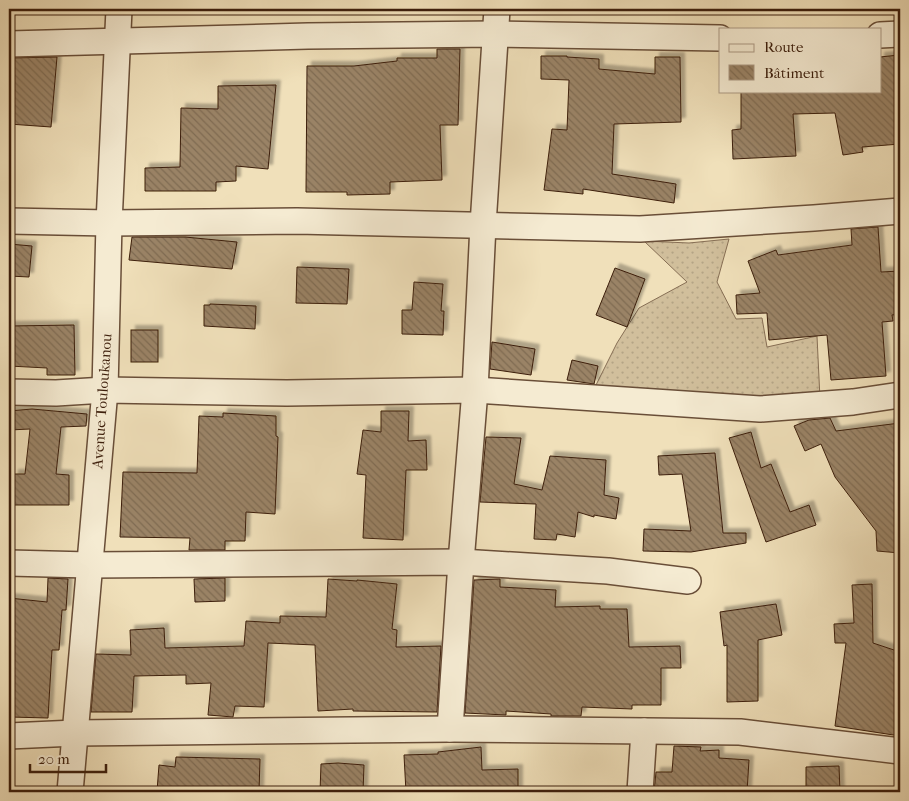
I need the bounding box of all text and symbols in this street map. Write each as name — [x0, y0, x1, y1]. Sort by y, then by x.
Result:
legend — [719, 28, 882, 92]
text: Route — [764, 38, 804, 56]
text: Bâtiment — [764, 64, 825, 82]
street label: Avenue Touloukanou — [88, 332, 116, 470]
scale bar — [30, 741, 106, 773]
text: 20 m — [38, 750, 70, 768]

